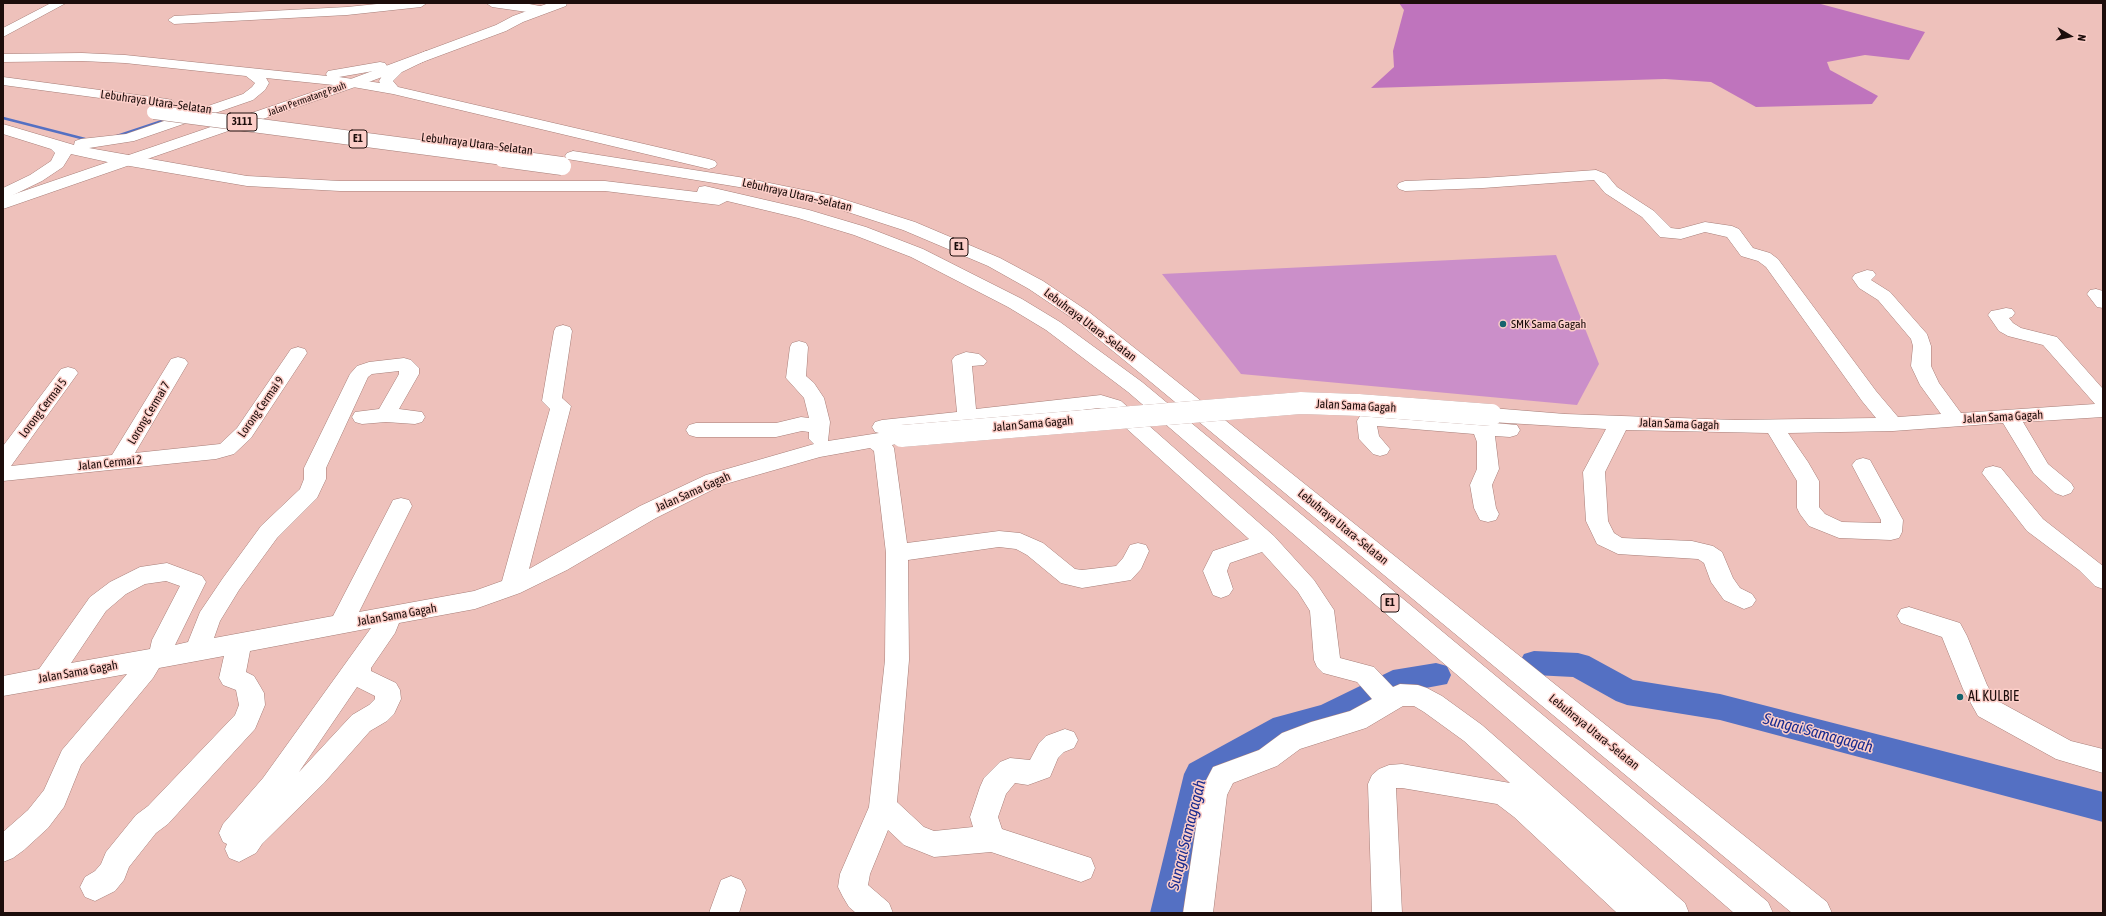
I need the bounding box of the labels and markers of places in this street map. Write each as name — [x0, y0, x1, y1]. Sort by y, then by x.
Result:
place label: SMK Sama Gagah — [1511, 317, 1586, 331]
marker: SMK Sama Gagah — [1498, 319, 1508, 329]
place label: AL KULBIE — [1968, 689, 2019, 705]
marker: AL KULBIE — [1955, 692, 1965, 702]

